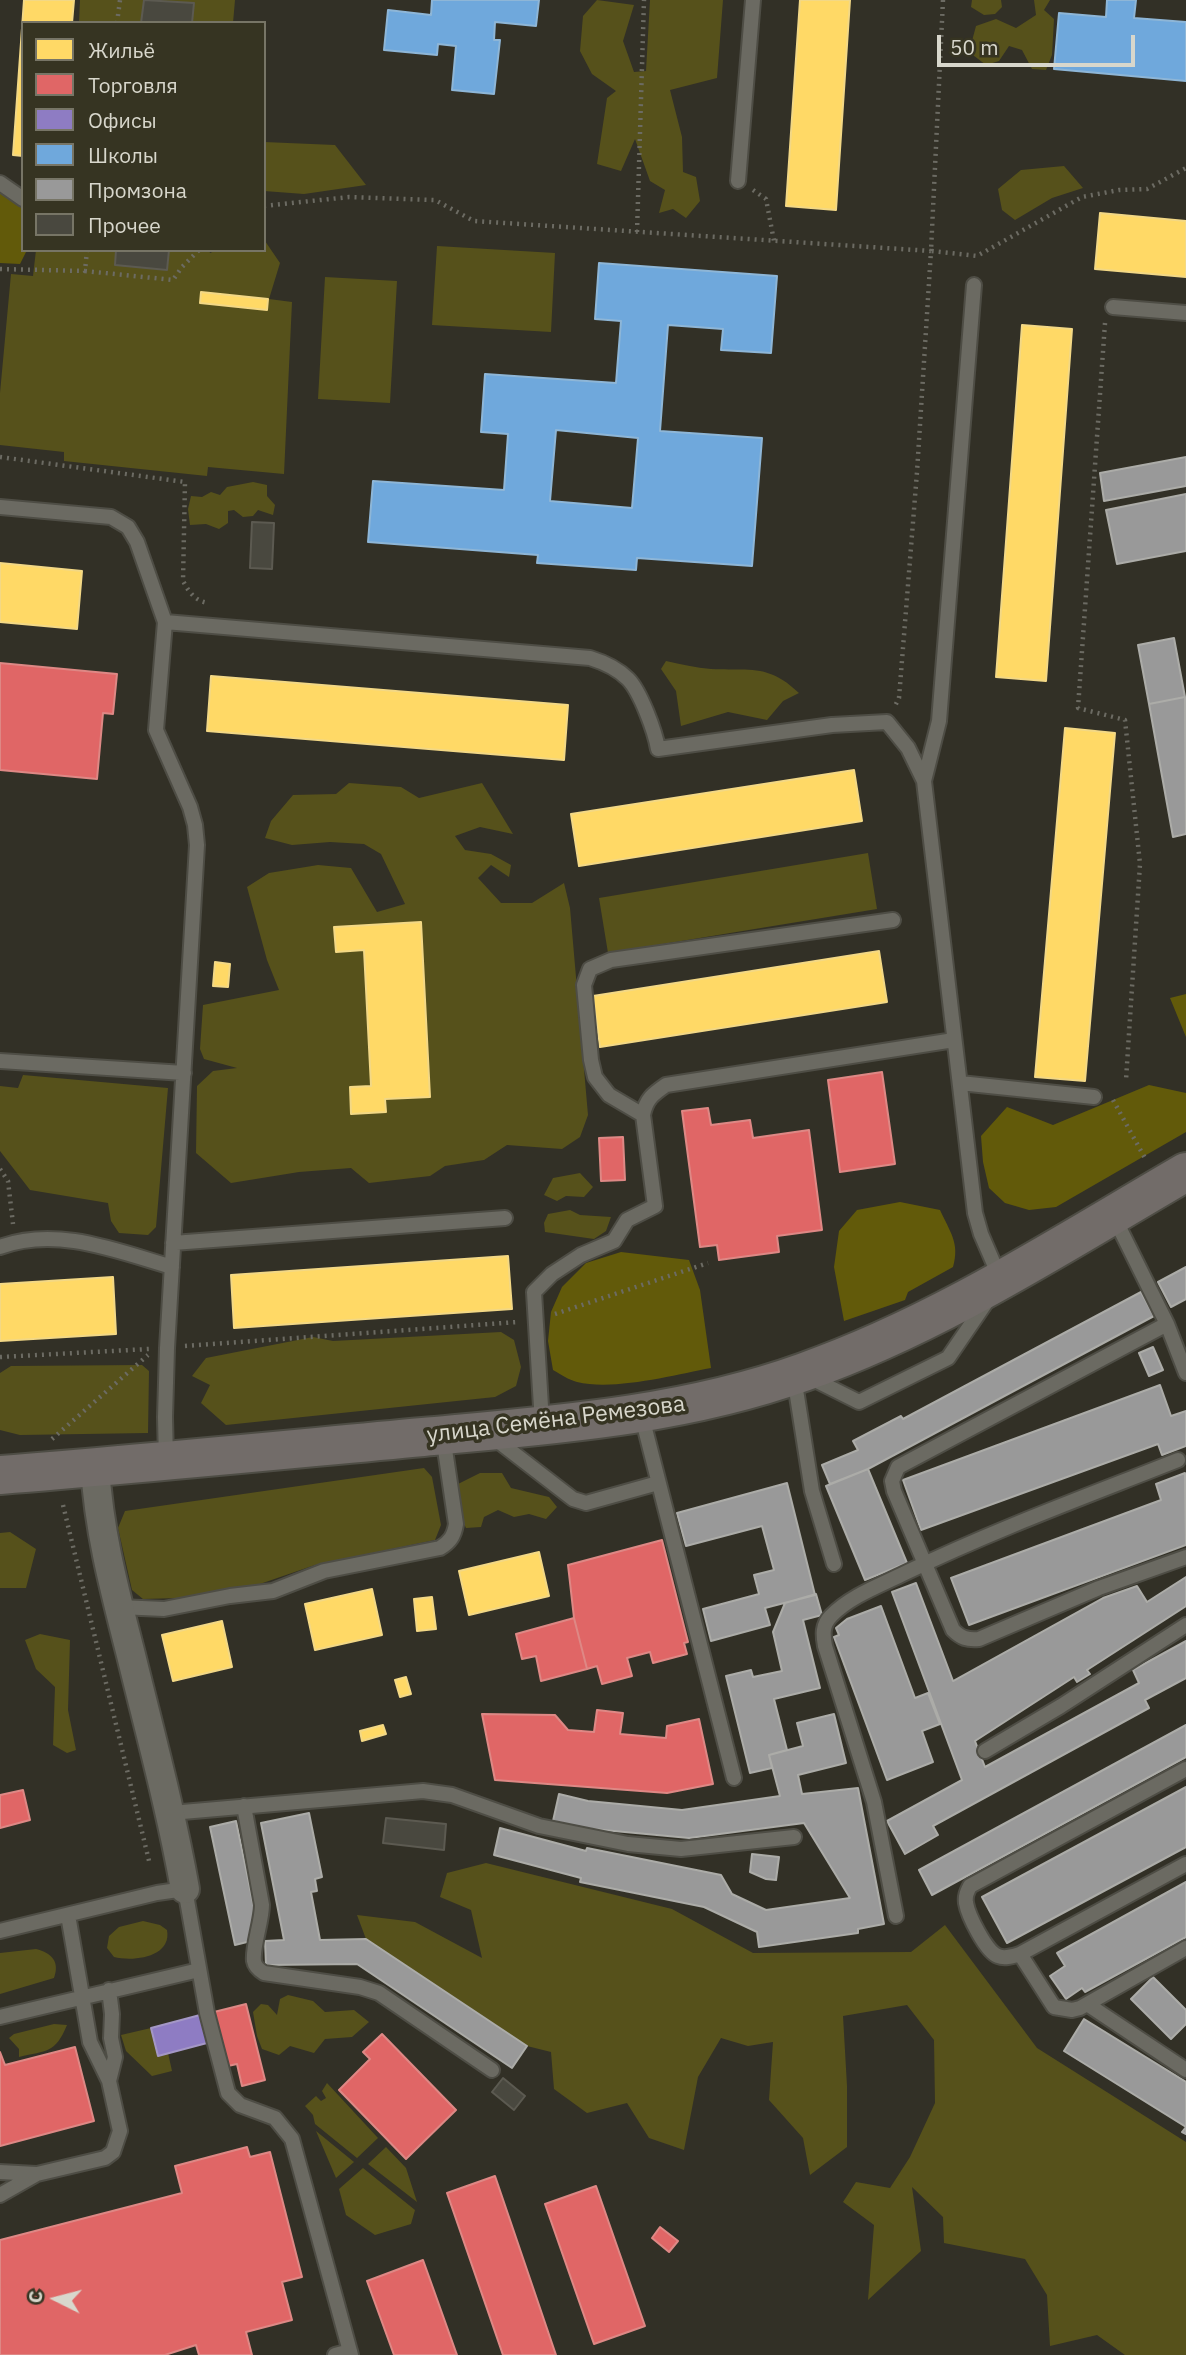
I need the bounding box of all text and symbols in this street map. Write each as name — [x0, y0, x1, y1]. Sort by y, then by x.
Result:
legend — [21, 21, 266, 252]
scale bar — [941, 21, 1139, 65]
text: 50 m — [950, 33, 999, 61]
text: Жильё — [88, 36, 155, 64]
text: Торговля — [88, 71, 178, 99]
text: Офисы — [88, 106, 157, 134]
text: Школы — [88, 141, 158, 169]
text: Промзона — [88, 176, 187, 204]
text: Прочее — [88, 211, 161, 239]
street label: улица Семёна Ремезова — [425, 1390, 687, 1450]
north arrow — [21, 2264, 91, 2334]
text: С — [23, 2289, 48, 2304]

